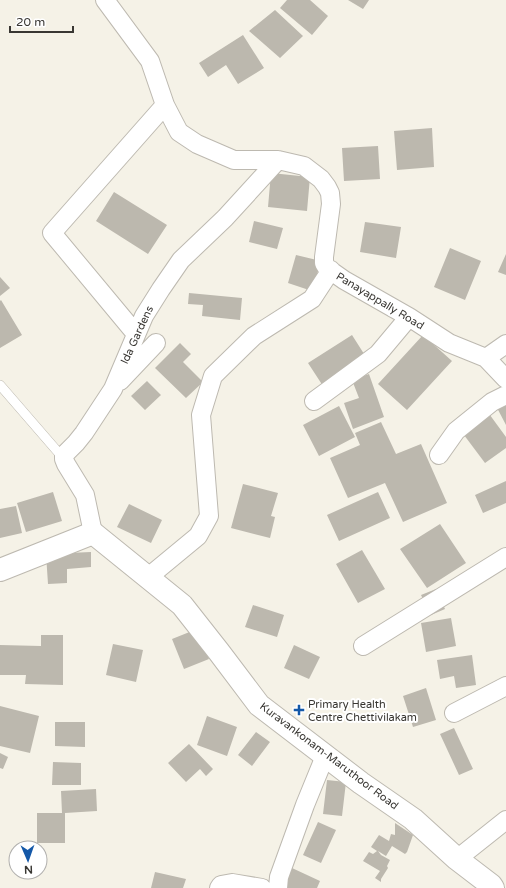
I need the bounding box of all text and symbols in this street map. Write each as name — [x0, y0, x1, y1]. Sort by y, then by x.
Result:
scale bar — [10, 8, 73, 34]
text: 20 m — [16, 15, 45, 29]
street label: Panayappally Road — [334, 270, 426, 332]
street label: Ida Gardens — [118, 304, 156, 366]
place label: Primary Health Centre Chettivilakam — [308, 698, 417, 724]
street label: Kuravankonam-Maruthoor Road — [257, 700, 401, 812]
marker: Primary Health Centre Chettivilakam — [293, 704, 305, 716]
north arrow — [8, 840, 48, 880]
text: N — [24, 863, 33, 876]

